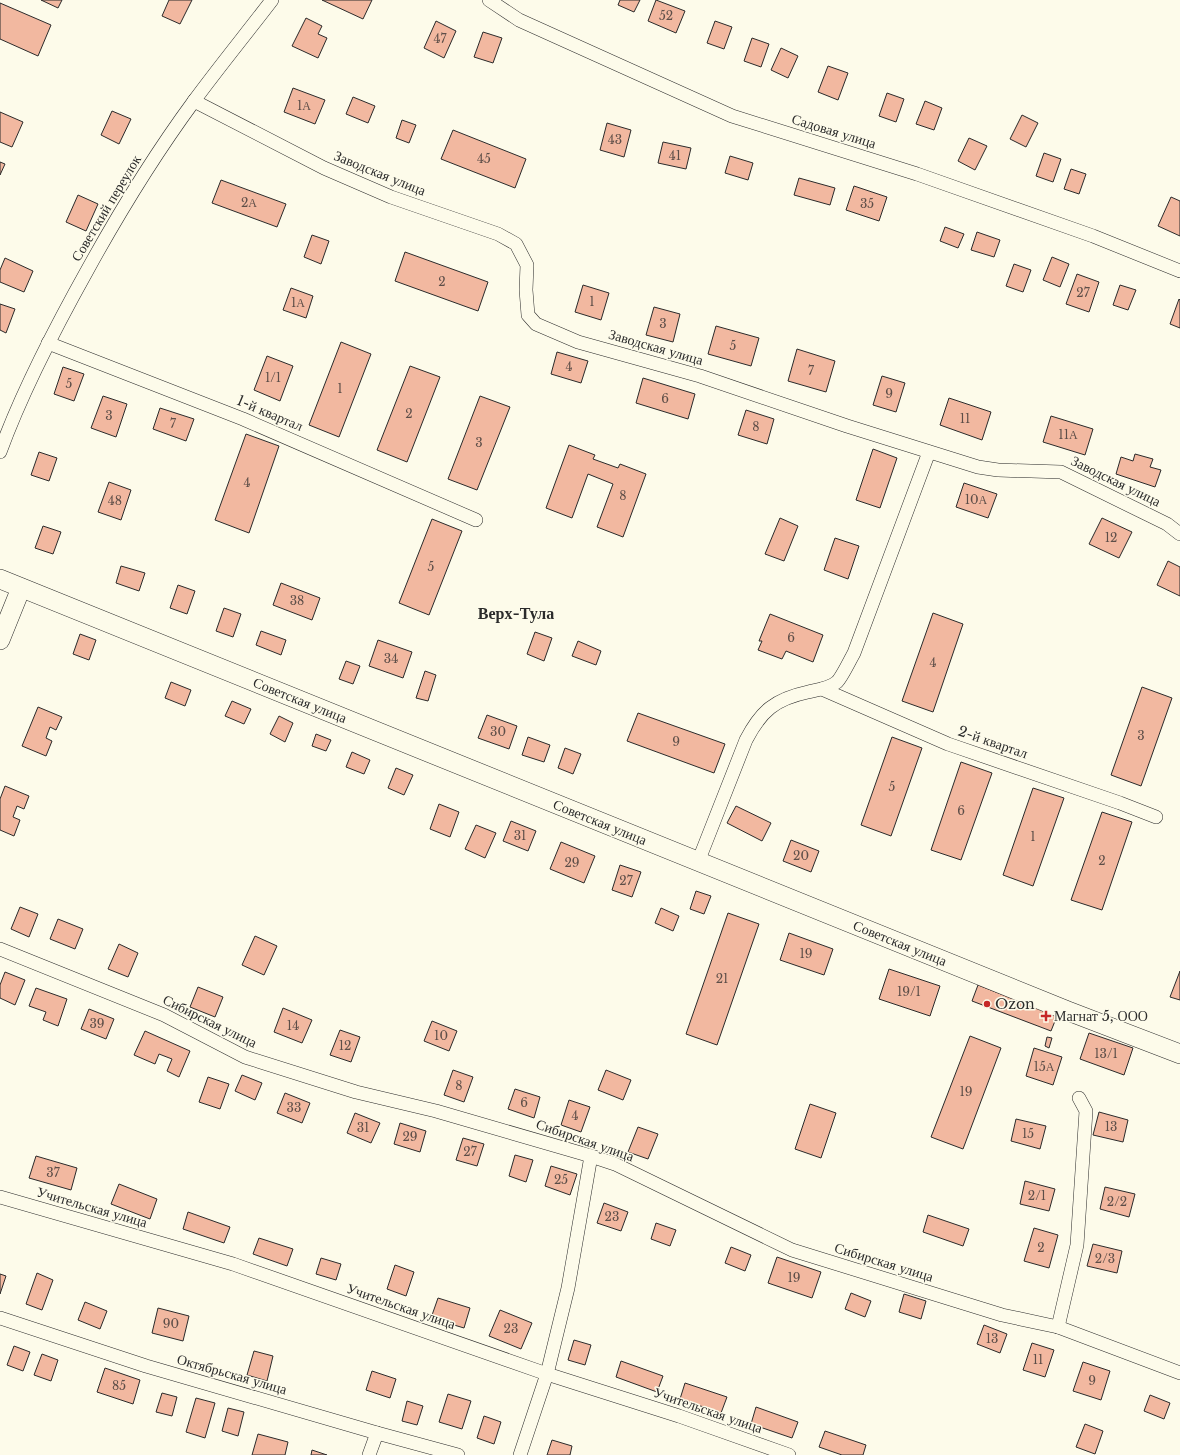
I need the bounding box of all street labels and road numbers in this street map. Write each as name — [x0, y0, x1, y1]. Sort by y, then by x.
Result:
street label: Садовая улица — [790, 110, 879, 153]
street label: Заводская улица — [331, 146, 429, 200]
street label: Советский переулок — [67, 151, 145, 265]
street label: Заводская улица — [607, 325, 706, 369]
street label: 1-й квартал — [234, 391, 306, 435]
street label: Заводская улица — [1068, 452, 1164, 511]
street label: Советская улица — [251, 673, 350, 727]
street label: 2-й квартал — [956, 722, 1030, 762]
street label: Советская улица — [551, 795, 650, 849]
street label: Советская улица — [851, 916, 950, 970]
street label: Сибирская улица — [160, 990, 261, 1052]
street label: Сибирская улица — [534, 1115, 637, 1165]
street label: Учительская улица — [35, 1183, 150, 1232]
street label: Сибирская улица — [832, 1238, 936, 1286]
street label: Учительская улица — [344, 1279, 459, 1333]
street label: Октябрьская улица — [175, 1350, 290, 1399]
street label: Учительская улица — [651, 1383, 766, 1437]

